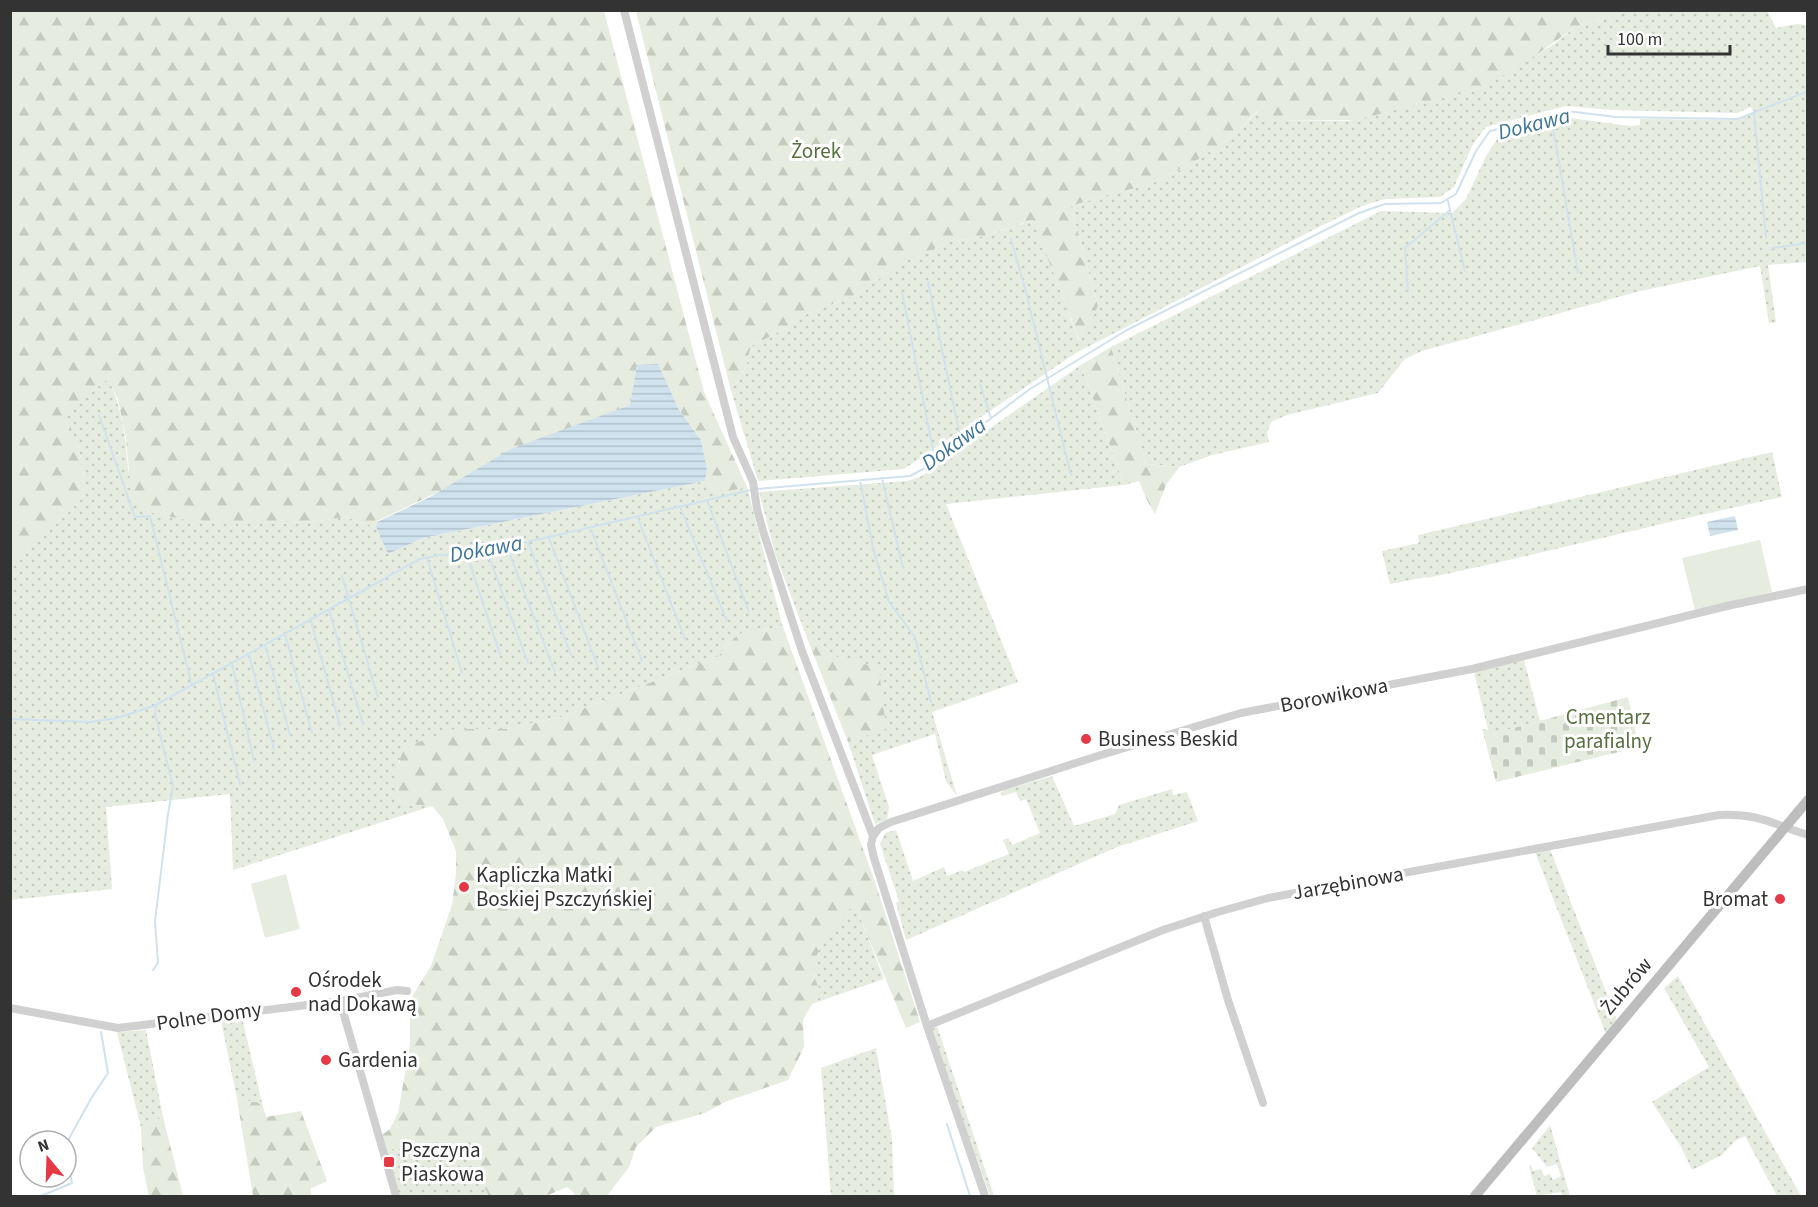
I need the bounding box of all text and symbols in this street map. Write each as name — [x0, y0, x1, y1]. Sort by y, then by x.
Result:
scale bar — [1608, 18, 1730, 56]
text: 100 m — [1617, 27, 1662, 52]
water label: Dokawa — [1494, 100, 1574, 148]
park label: Żorek — [791, 136, 842, 166]
water label: Dokawa — [915, 409, 993, 479]
water label: Dokawa — [447, 527, 525, 571]
street label: Borowikowa — [1278, 670, 1390, 720]
park label: Cmentarz parafialny — [1564, 702, 1652, 756]
place label: Business Beskid — [1098, 724, 1238, 754]
marker: Business Beskid — [1079, 732, 1093, 746]
street label: Jarzębinowa — [1290, 859, 1406, 907]
place label: Kapliczka Matki Boskiej Pszczyńskiej — [476, 860, 653, 914]
marker: Kapliczka Matki Boskiej Pszczyńskiej — [457, 880, 471, 894]
place label: Bromat — [1702, 884, 1768, 914]
marker: Bromat — [1773, 892, 1787, 906]
street label: Żubrów — [1593, 951, 1659, 1021]
place label: Ośrodek nad Dokawą — [308, 965, 416, 1019]
marker: Ośrodek nad Dokawą — [289, 985, 303, 999]
street label: Polne Domy — [155, 994, 264, 1038]
place label: Gardenia — [338, 1045, 418, 1075]
marker: Gardenia — [319, 1053, 333, 1067]
north arrow — [18, 1129, 78, 1189]
text: N — [35, 1134, 52, 1158]
place label: Pszczyna Piaskowa — [401, 1135, 484, 1189]
marker: Pszczyna Piaskowa — [382, 1155, 396, 1169]

